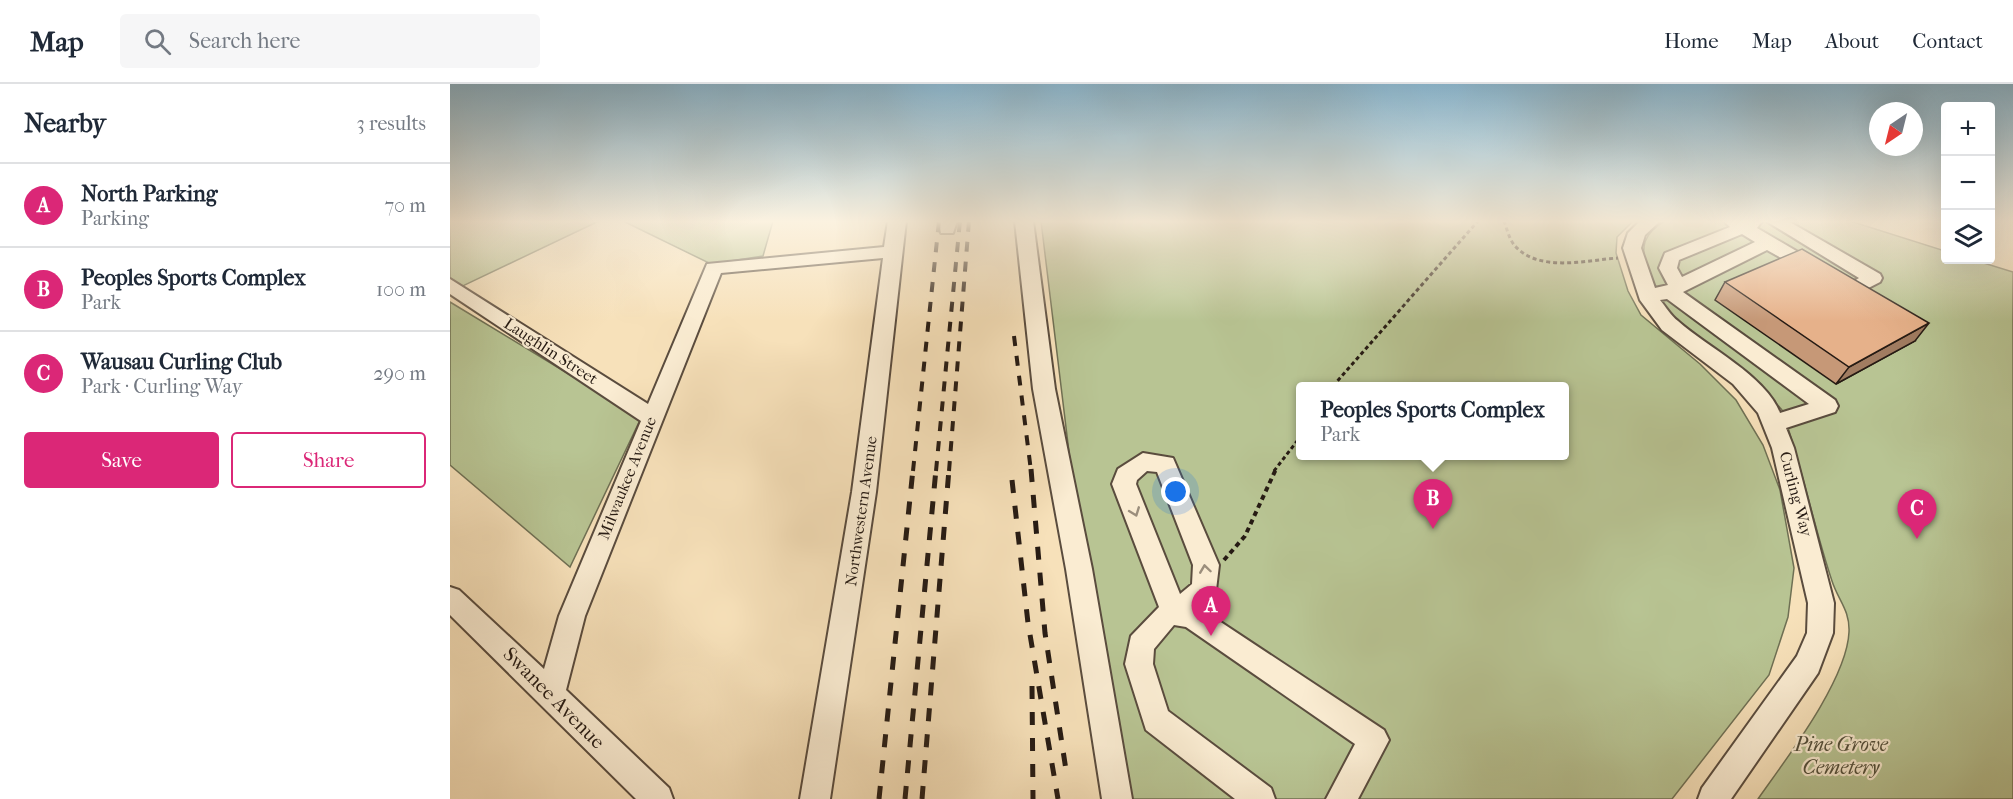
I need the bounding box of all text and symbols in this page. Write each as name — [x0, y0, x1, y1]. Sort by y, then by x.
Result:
search box — [120, 14, 540, 68]
text: Map — [30, 25, 84, 58]
icon: search — [141, 25, 174, 58]
text: Search here — [189, 28, 300, 54]
text: Home — [1664, 29, 1719, 53]
text: Map — [1752, 29, 1792, 53]
text: About — [1825, 29, 1879, 53]
text: Contact — [1912, 29, 1983, 53]
north arrow — [1869, 102, 1923, 156]
map controls — [1941, 102, 1995, 264]
button: + — [1941, 102, 1995, 156]
text: Nearby — [24, 108, 106, 139]
text: 3 results — [357, 112, 426, 135]
button: − — [1941, 156, 1995, 210]
text: North Parking — [81, 181, 217, 207]
text: A — [37, 194, 50, 217]
text: 70 m — [384, 194, 426, 217]
text: Parking — [81, 207, 149, 230]
button: layers — [1941, 210, 1995, 264]
text: Peoples Sports Complex — [81, 265, 306, 291]
text: B — [37, 278, 50, 301]
text: 100 m — [376, 278, 426, 301]
text: Park — [81, 291, 121, 314]
street label: Laughlin Street — [501, 314, 602, 388]
text: Wausau Curling Club — [81, 349, 282, 375]
text: C — [37, 362, 50, 385]
text: 290 m — [373, 362, 426, 385]
text: Park · Curling Way — [81, 375, 242, 398]
popup — [1296, 382, 1569, 460]
text: Peoples Sports Complex — [1320, 397, 1545, 423]
street label: Milwaukee Avenue — [594, 414, 660, 542]
text: Park — [1320, 423, 1360, 446]
button: Save — [24, 432, 219, 488]
button: Share — [231, 432, 426, 488]
street label: Northwestern Avenue — [841, 435, 881, 587]
street label: Curling Way — [1776, 449, 1817, 539]
your location — [1161, 477, 1190, 506]
pin: B — [1414, 480, 1452, 529]
pin: C — [1898, 490, 1936, 539]
one-way arrow — [1128, 506, 1140, 517]
one-way arrow — [1199, 564, 1211, 574]
pin: A — [1192, 586, 1230, 636]
street label: Swanee Avenue — [498, 642, 610, 754]
park label: Pine Grove Cemetery — [1793, 733, 1889, 779]

